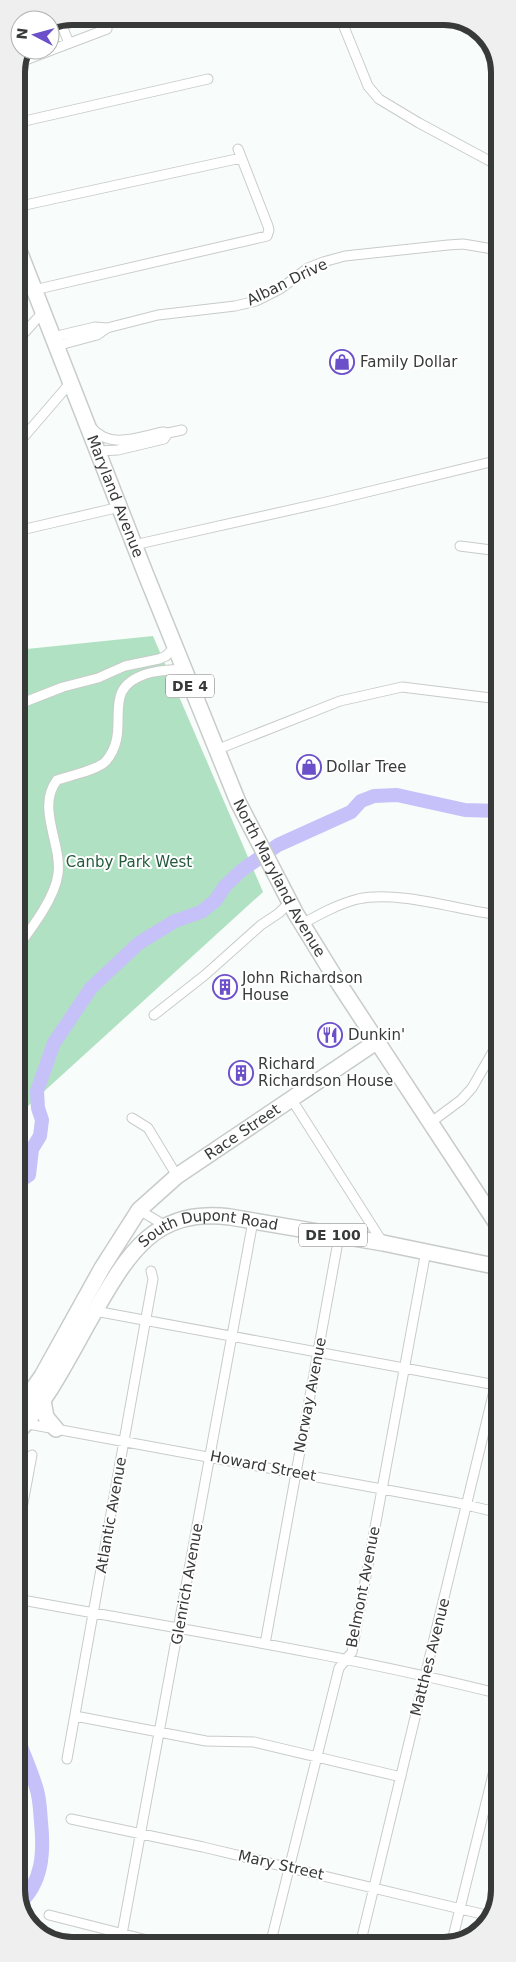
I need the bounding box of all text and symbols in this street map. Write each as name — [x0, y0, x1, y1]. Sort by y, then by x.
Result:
north arrow — [10, 10, 60, 60]
text: N — [14, 27, 31, 40]
street label: Alban Drive — [244, 255, 330, 309]
shop icon: Family Dollar — [329, 349, 355, 375]
place label: Family Dollar — [360, 353, 458, 371]
street label: Maryland Avenue — [83, 432, 147, 560]
road number: DE 4 — [166, 674, 214, 698]
shop icon: Dollar Tree — [296, 754, 322, 780]
place label: Dollar Tree — [326, 758, 406, 776]
street label: North Maryland Avenue — [229, 796, 329, 960]
park label: Canby Park West — [66, 853, 192, 871]
place label: John Richardson House — [241, 969, 363, 1004]
building icon: John Richardson House — [212, 974, 238, 1000]
restaurant icon: Dunkin' — [317, 1022, 343, 1048]
place label: Dunkin' — [348, 1026, 405, 1044]
place label: Richard Richardson House — [258, 1055, 393, 1090]
building icon: Richard Richardson House — [228, 1060, 254, 1086]
street label: Race Street — [201, 1100, 284, 1164]
street label: South Dupont Road — [135, 1207, 280, 1251]
road number: DE 100 — [299, 1224, 367, 1246]
street label: Norway Avenue — [290, 1336, 330, 1454]
street label: Howard Street — [208, 1447, 318, 1485]
street label: Atlantic Avenue — [92, 1456, 130, 1574]
street label: Glenrich Avenue — [167, 1522, 207, 1646]
street label: Belmont Avenue — [342, 1525, 384, 1649]
street label: Matthes Avenue — [407, 1596, 453, 1718]
street label: Mary Street — [236, 1846, 326, 1884]

